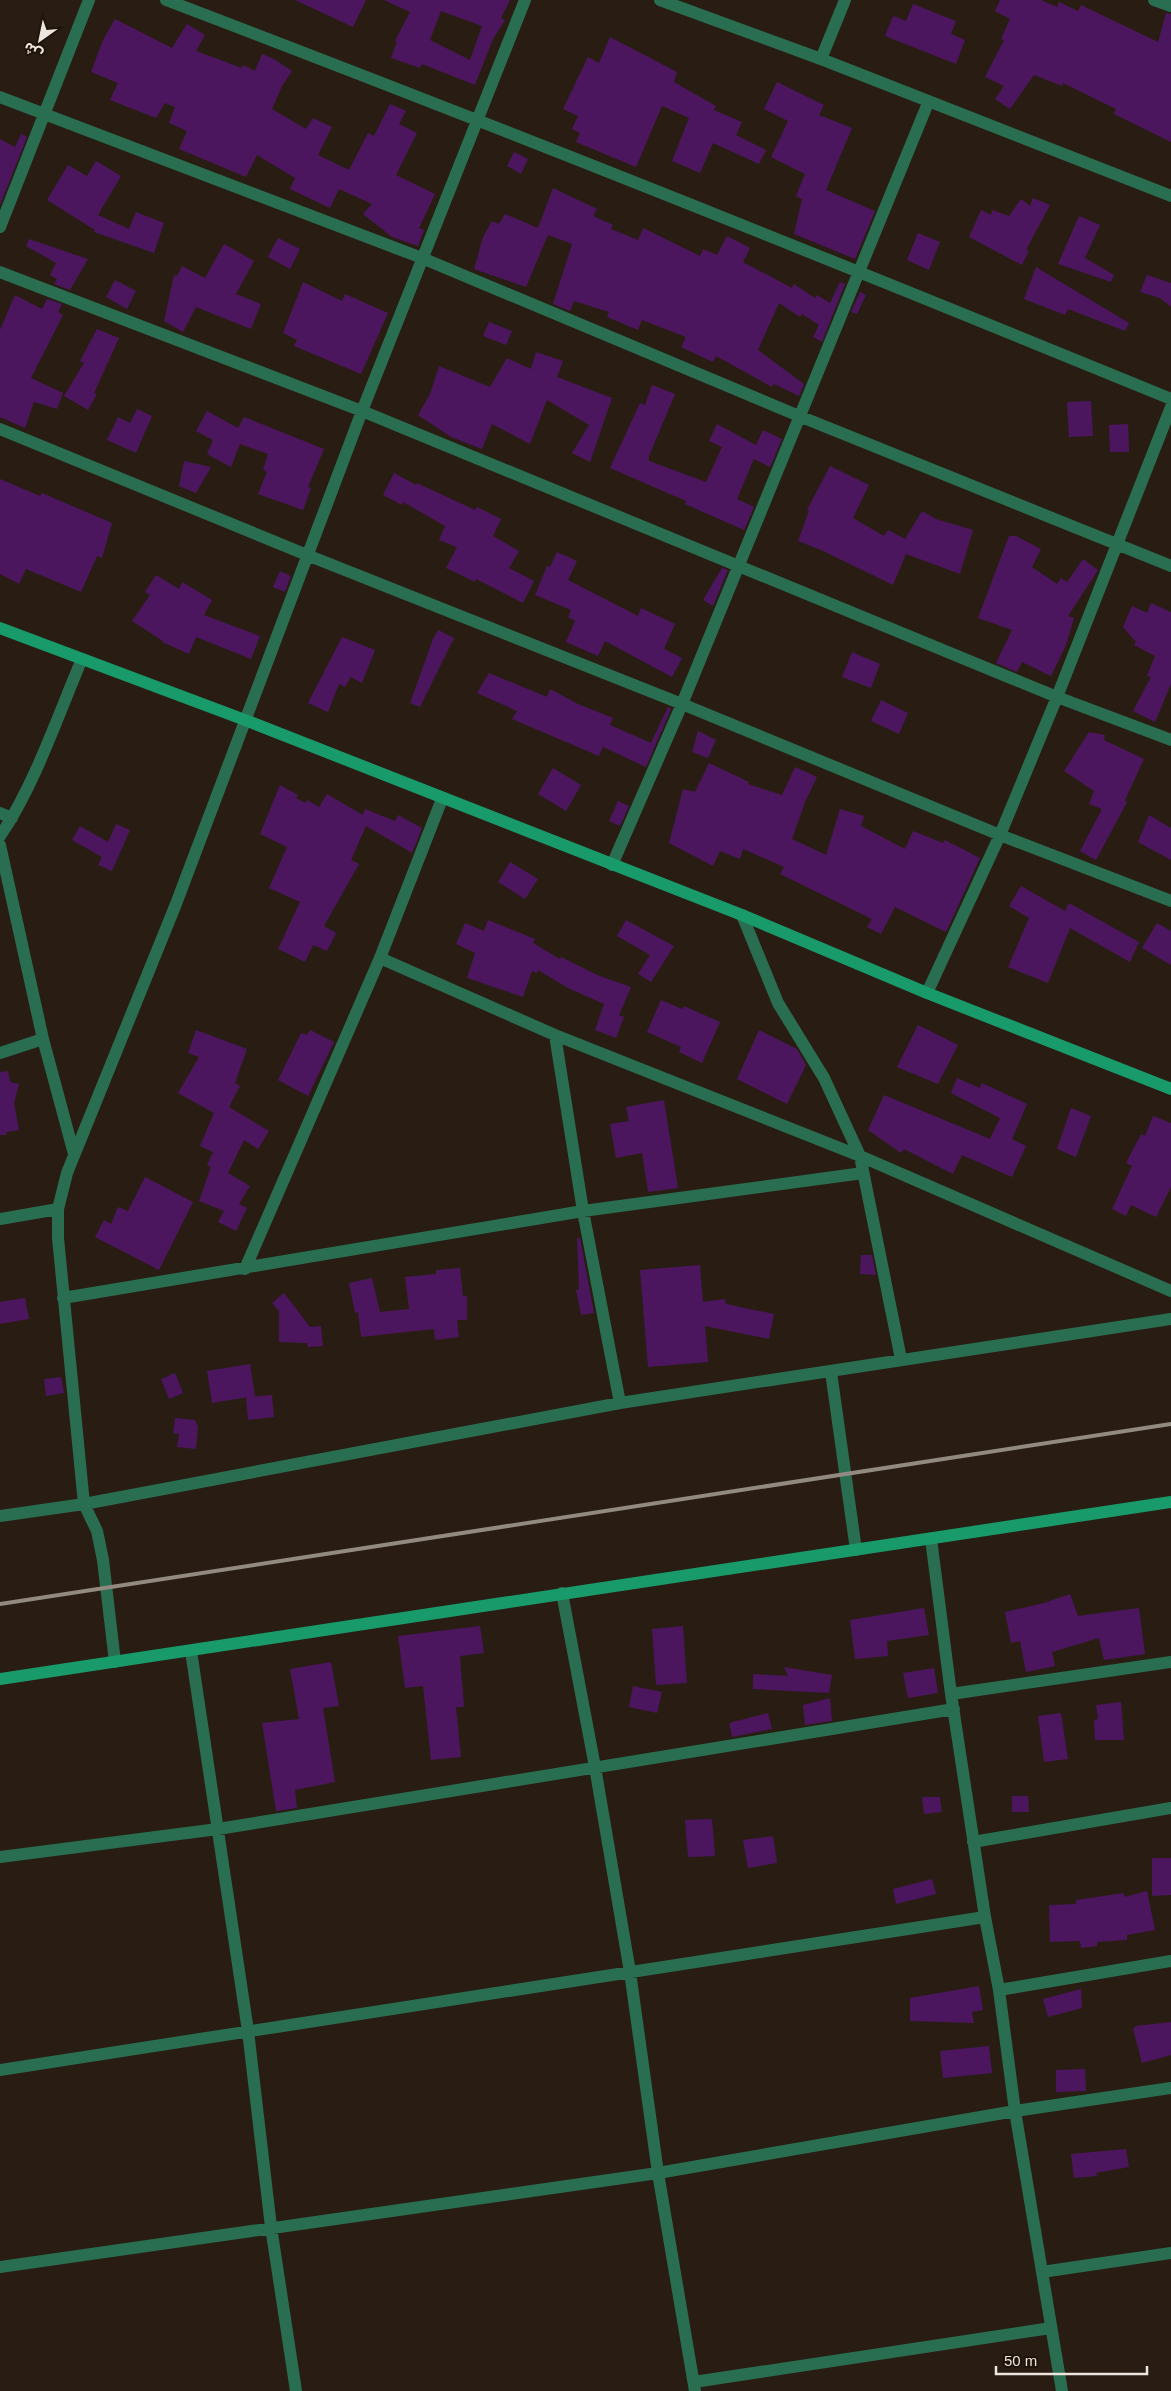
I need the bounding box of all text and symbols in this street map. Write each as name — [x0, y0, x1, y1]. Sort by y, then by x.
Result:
north arrow — [15, 15, 65, 65]
text: ش — [21, 39, 45, 63]
scale bar — [996, 2344, 1147, 2376]
text: 50 m — [1004, 2352, 1037, 2369]

